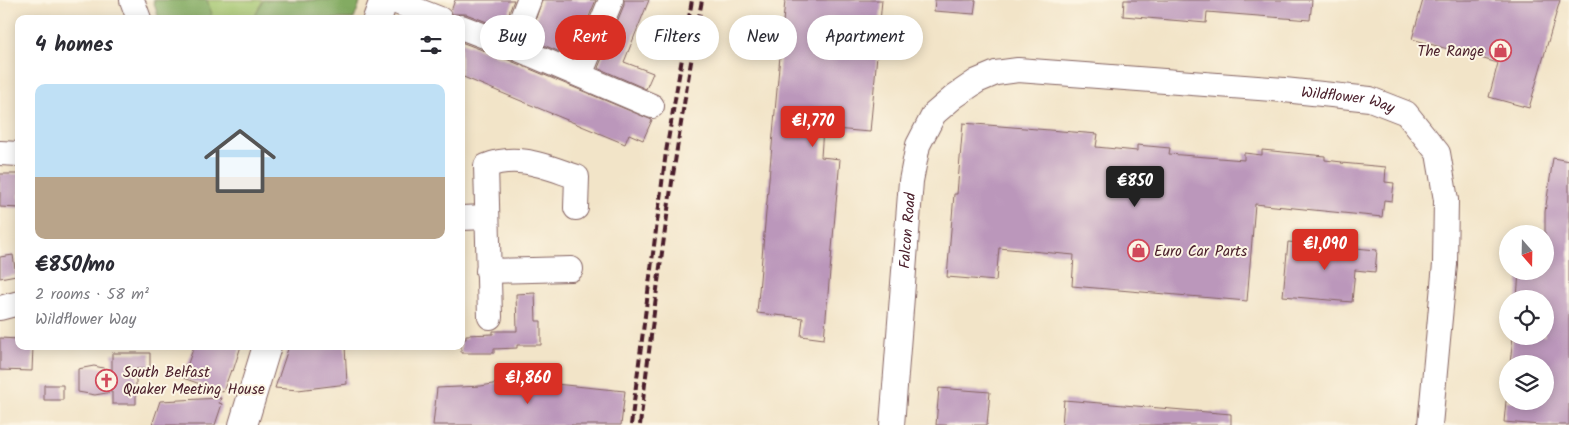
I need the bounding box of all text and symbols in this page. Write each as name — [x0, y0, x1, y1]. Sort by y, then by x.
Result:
chip: Buy — [480, 15, 545, 60]
chip: Rent — [555, 15, 626, 60]
chip: Filters — [636, 15, 719, 60]
chip: New — [729, 15, 797, 60]
chip: Apartment — [807, 15, 923, 60]
text: 4 homes — [35, 29, 113, 62]
icon: filters — [417, 31, 445, 59]
shop icon: The Range — [1488, 39, 1512, 63]
place label: The Range — [1418, 40, 1484, 64]
street label: Wildflower Way — [1300, 81, 1399, 121]
pin: €1,770 — [772, 106, 854, 148]
text: €1,770 — [792, 109, 834, 134]
icon: home — [195, 116, 285, 206]
pin: €850 — [1105, 166, 1165, 208]
text: €850 — [1117, 169, 1153, 194]
street label: Falcon Road — [893, 191, 923, 270]
north arrow — [1499, 225, 1554, 280]
map controls — [1499, 225, 1554, 410]
pin: €1,090 — [1284, 228, 1366, 271]
text: €1,090 — [1303, 232, 1347, 257]
shop icon: Euro Car Parts — [1126, 239, 1150, 263]
place label: Euro Car Parts — [1154, 240, 1248, 264]
text: €850/mo — [35, 249, 115, 282]
text: 2 rooms · 58 m² — [35, 282, 149, 307]
button: locate — [1499, 290, 1554, 345]
text: Wildflower Way — [35, 307, 136, 332]
button: layers — [1499, 355, 1554, 410]
place label: South Belfast Quaker Meeting House — [123, 361, 265, 402]
pin: €1,860 — [487, 362, 569, 405]
text: €1,860 — [505, 366, 551, 391]
church icon: South Belfast Quaker Meeting House — [95, 369, 119, 393]

